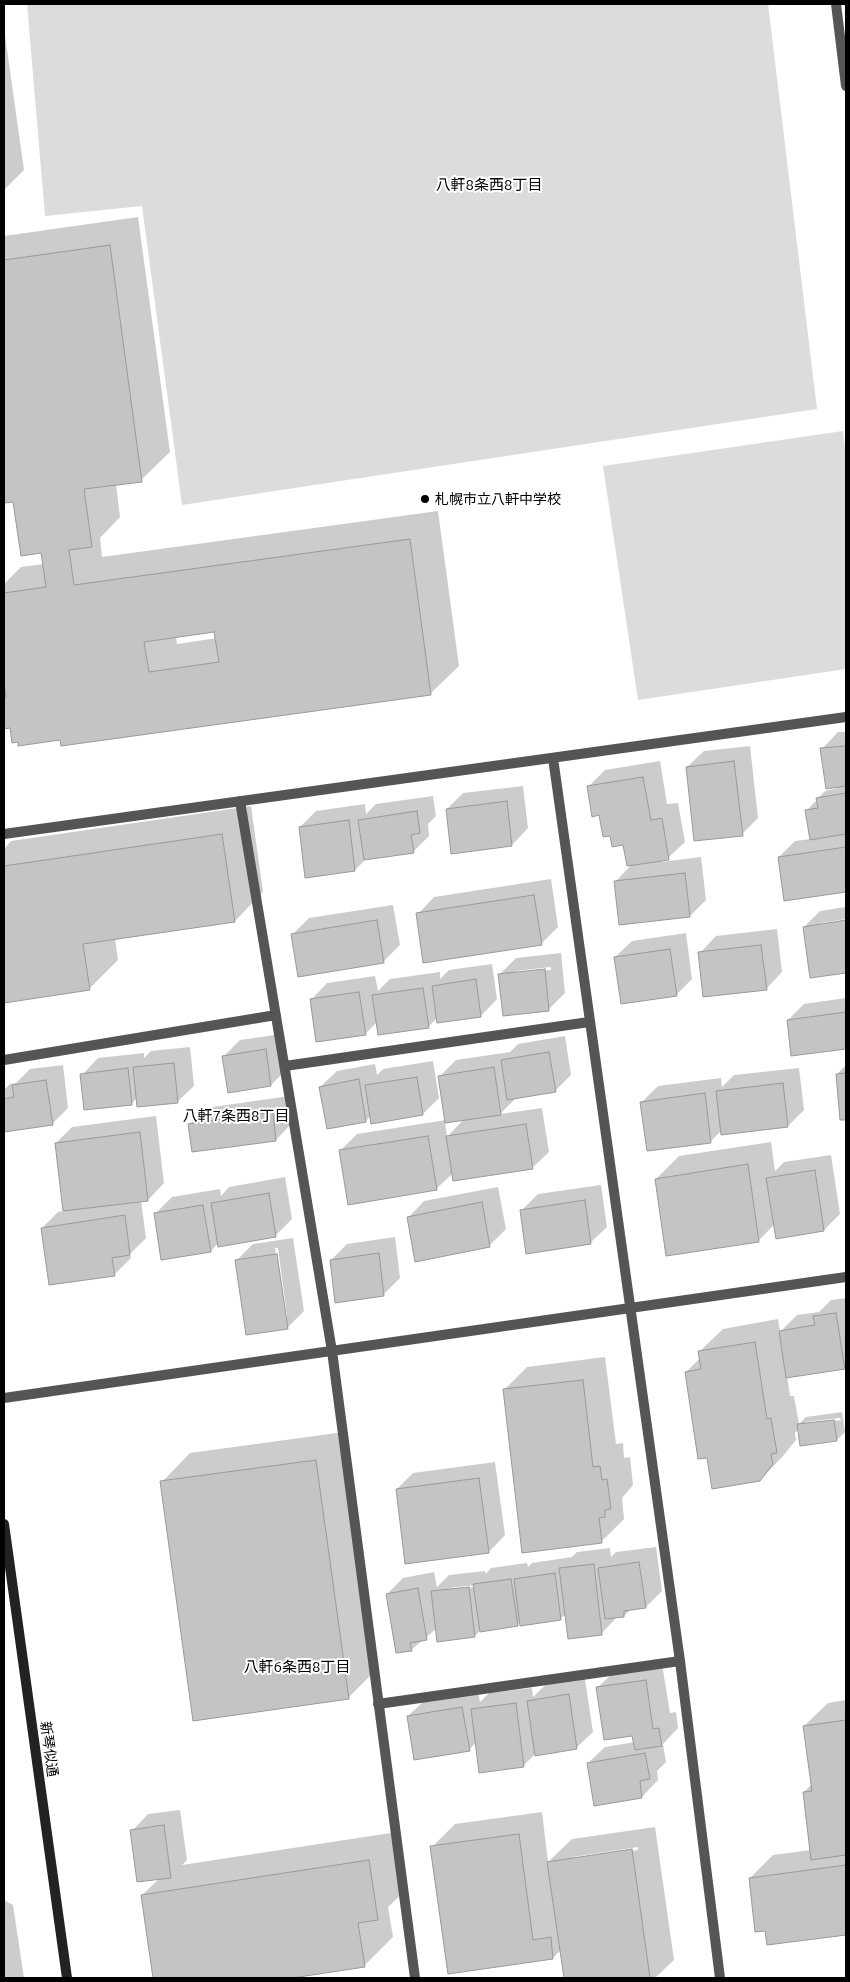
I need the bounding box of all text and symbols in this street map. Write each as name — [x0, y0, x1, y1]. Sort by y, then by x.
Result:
district label: 八軒8条西8丁目 — [436, 176, 542, 194]
place label: 札幌市立八軒中学校 — [435, 491, 561, 507]
marker: 札幌市立八軒中学校 — [419, 493, 431, 505]
district label: 八軒7条西8丁目 — [183, 1107, 289, 1125]
district label: 八軒6条西8丁目 — [244, 1658, 350, 1676]
street label: 新琴似通 — [37, 1720, 61, 1778]

